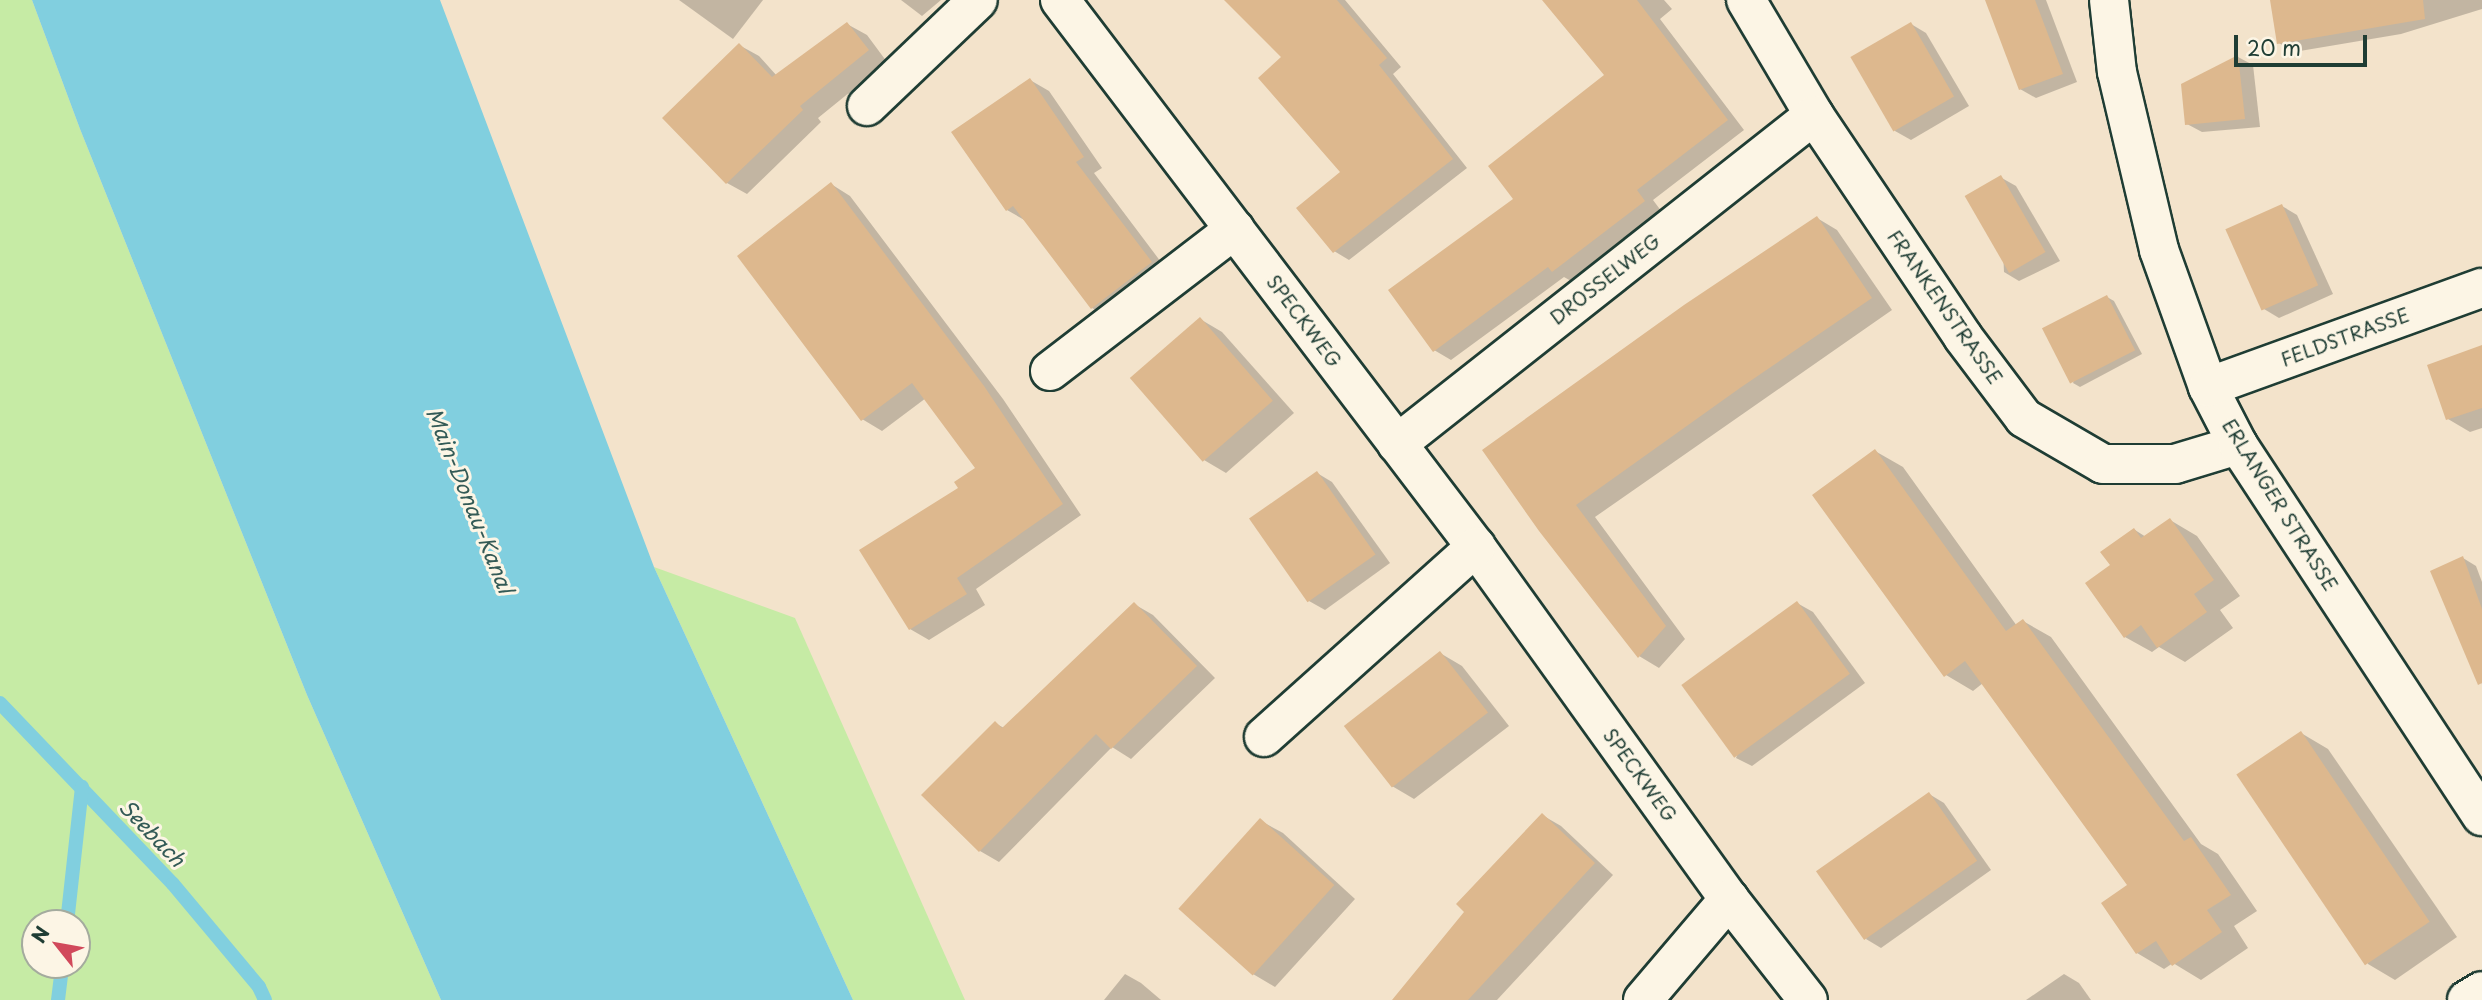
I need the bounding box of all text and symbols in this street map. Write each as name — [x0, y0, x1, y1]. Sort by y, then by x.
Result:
scale bar — [2237, 21, 2370, 65]
text: 20 m — [2247, 31, 2301, 63]
street label: FRANKENSTRASSE — [1883, 225, 2007, 389]
street label: DROSSELWEG — [1546, 229, 1664, 329]
street label: SPECKWEG — [1262, 270, 1346, 372]
street label: FELDSTRASSE — [2278, 303, 2412, 371]
water label: Main-Donau-Kanal — [422, 404, 520, 596]
street label: ERLANGER STRASSE — [2217, 414, 2343, 596]
street label: SPECKWEG — [1599, 724, 1681, 826]
water label: Seebach — [115, 793, 191, 871]
north arrow — [21, 909, 91, 979]
text: N — [24, 921, 56, 948]

